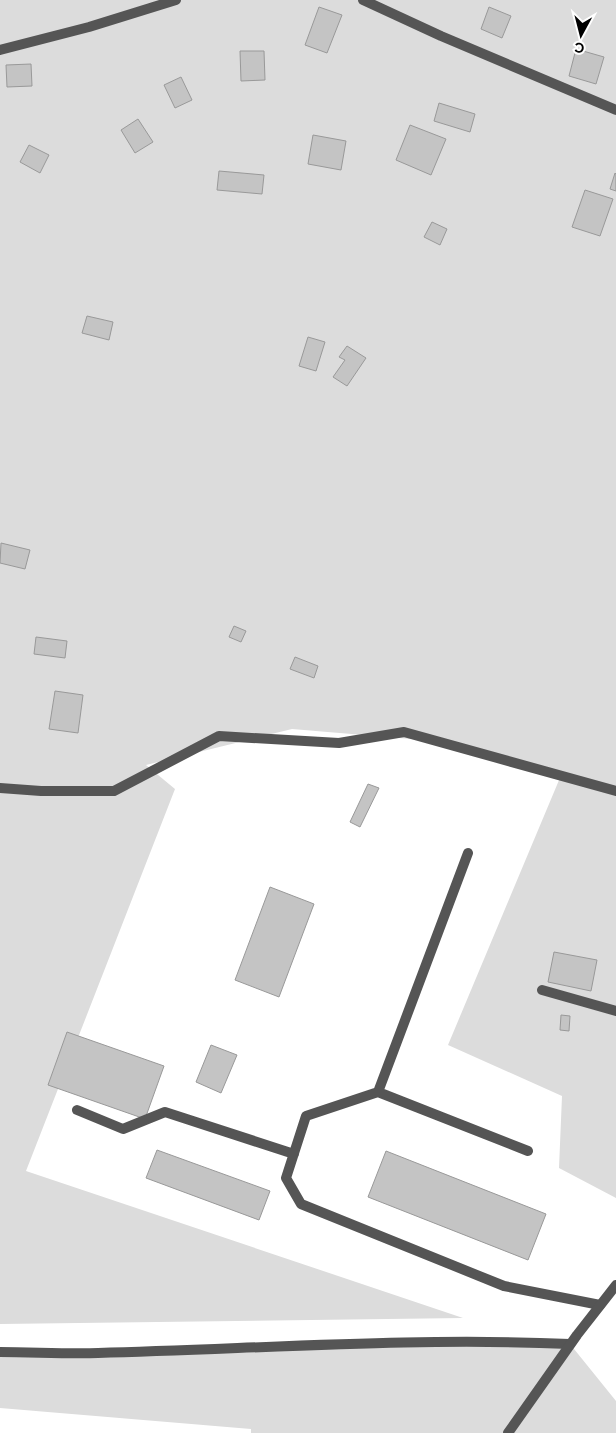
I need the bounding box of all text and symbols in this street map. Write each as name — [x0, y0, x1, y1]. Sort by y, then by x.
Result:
north arrow — [556, 10, 606, 60]
text: С — [573, 39, 585, 56]

